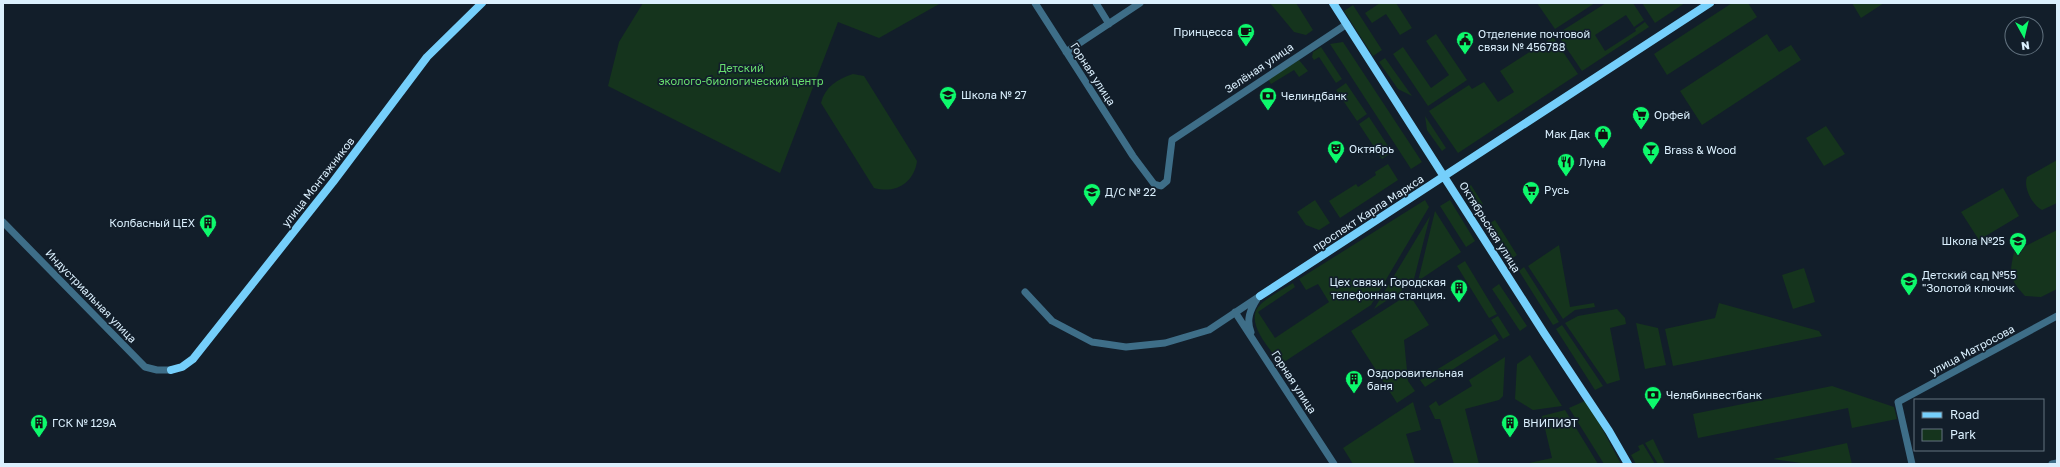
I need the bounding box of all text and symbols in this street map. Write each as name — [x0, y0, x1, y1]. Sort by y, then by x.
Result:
north arrow — [2004, 16, 2044, 56]
cafe icon: Принцесса — [1236, 22, 1256, 47]
place label: Принцесса — [1173, 25, 1233, 38]
place label: Отделение почтовой связи № 456788 — [1478, 27, 1590, 53]
public building icon: Отделение почтовой связи № 456788 — [1455, 30, 1475, 55]
text: N — [2020, 39, 2031, 53]
street label: Горная улица — [1068, 40, 1119, 108]
street label: Зелёная улица — [1222, 40, 1296, 95]
park label: Детский эколого-биологический центр — [659, 61, 824, 87]
school or university icon: Школа № 27 — [938, 85, 958, 110]
bank icon: Челиндбанк — [1258, 86, 1278, 111]
place label: Школа № 27 — [961, 88, 1027, 101]
place label: Челиндбанк — [1281, 89, 1348, 102]
supermarket icon: Орфей — [1631, 105, 1651, 130]
place label: Орфей — [1654, 108, 1690, 121]
shop icon: Мак Дак — [1593, 124, 1613, 149]
place label: Мак Дак — [1545, 127, 1591, 140]
street label: улица Монтажников — [279, 134, 357, 229]
theatre icon: Октябрь — [1326, 139, 1346, 164]
bar icon: Brass & Wood — [1641, 140, 1661, 165]
place label: Октябрь — [1349, 142, 1394, 155]
place label: Brass & Wood — [1664, 143, 1736, 156]
restaurant icon: Луна — [1556, 152, 1576, 177]
place label: Луна — [1579, 155, 1606, 168]
street label: проспект Карла Маркса — [1310, 172, 1426, 253]
street label: Октябрьская улица — [1457, 179, 1524, 275]
supermarket icon: Русь — [1521, 180, 1541, 205]
school or university icon: Д/С № 22 — [1082, 182, 1102, 207]
place label: Русь — [1544, 183, 1569, 196]
place label: Д/С № 22 — [1105, 185, 1156, 198]
building icon: Колбасный ЦЕХ — [198, 213, 218, 238]
place label: Колбасный ЦЕХ — [109, 216, 195, 229]
school or university icon: Школа №25 — [2008, 231, 2028, 256]
place label: Школа №25 — [1942, 234, 2005, 247]
street label: Индустриальная улица — [43, 246, 139, 345]
place label: Детский сад №55 "Золотой ключик — [1922, 268, 2016, 294]
school or university icon: Детский сад №55 "Золотой ключик — [1899, 271, 1919, 296]
place label: Цех связи. Городская телефонная станция. — [1330, 275, 1446, 301]
building icon: Цех связи. Городская телефонная станция. — [1449, 278, 1469, 303]
street label: улица Матросова — [1927, 322, 2016, 377]
street label: Горная улица — [1269, 348, 1320, 416]
place label: Оздоровительная баня — [1367, 366, 1463, 392]
building icon: Оздоровительная баня — [1344, 369, 1364, 394]
bank icon: Челябинвестбанк — [1643, 385, 1663, 410]
place label: Челябинвестбанк — [1666, 388, 1763, 401]
legend — [1914, 399, 2044, 451]
text: Road — [1950, 407, 1979, 422]
building icon: ГСК № 129А — [29, 413, 49, 438]
building icon: ВНИПИЭТ — [1500, 413, 1520, 438]
place label: ГСК № 129А — [52, 416, 117, 429]
place label: ВНИПИЭТ — [1523, 416, 1578, 429]
text: Park — [1950, 427, 1976, 442]

